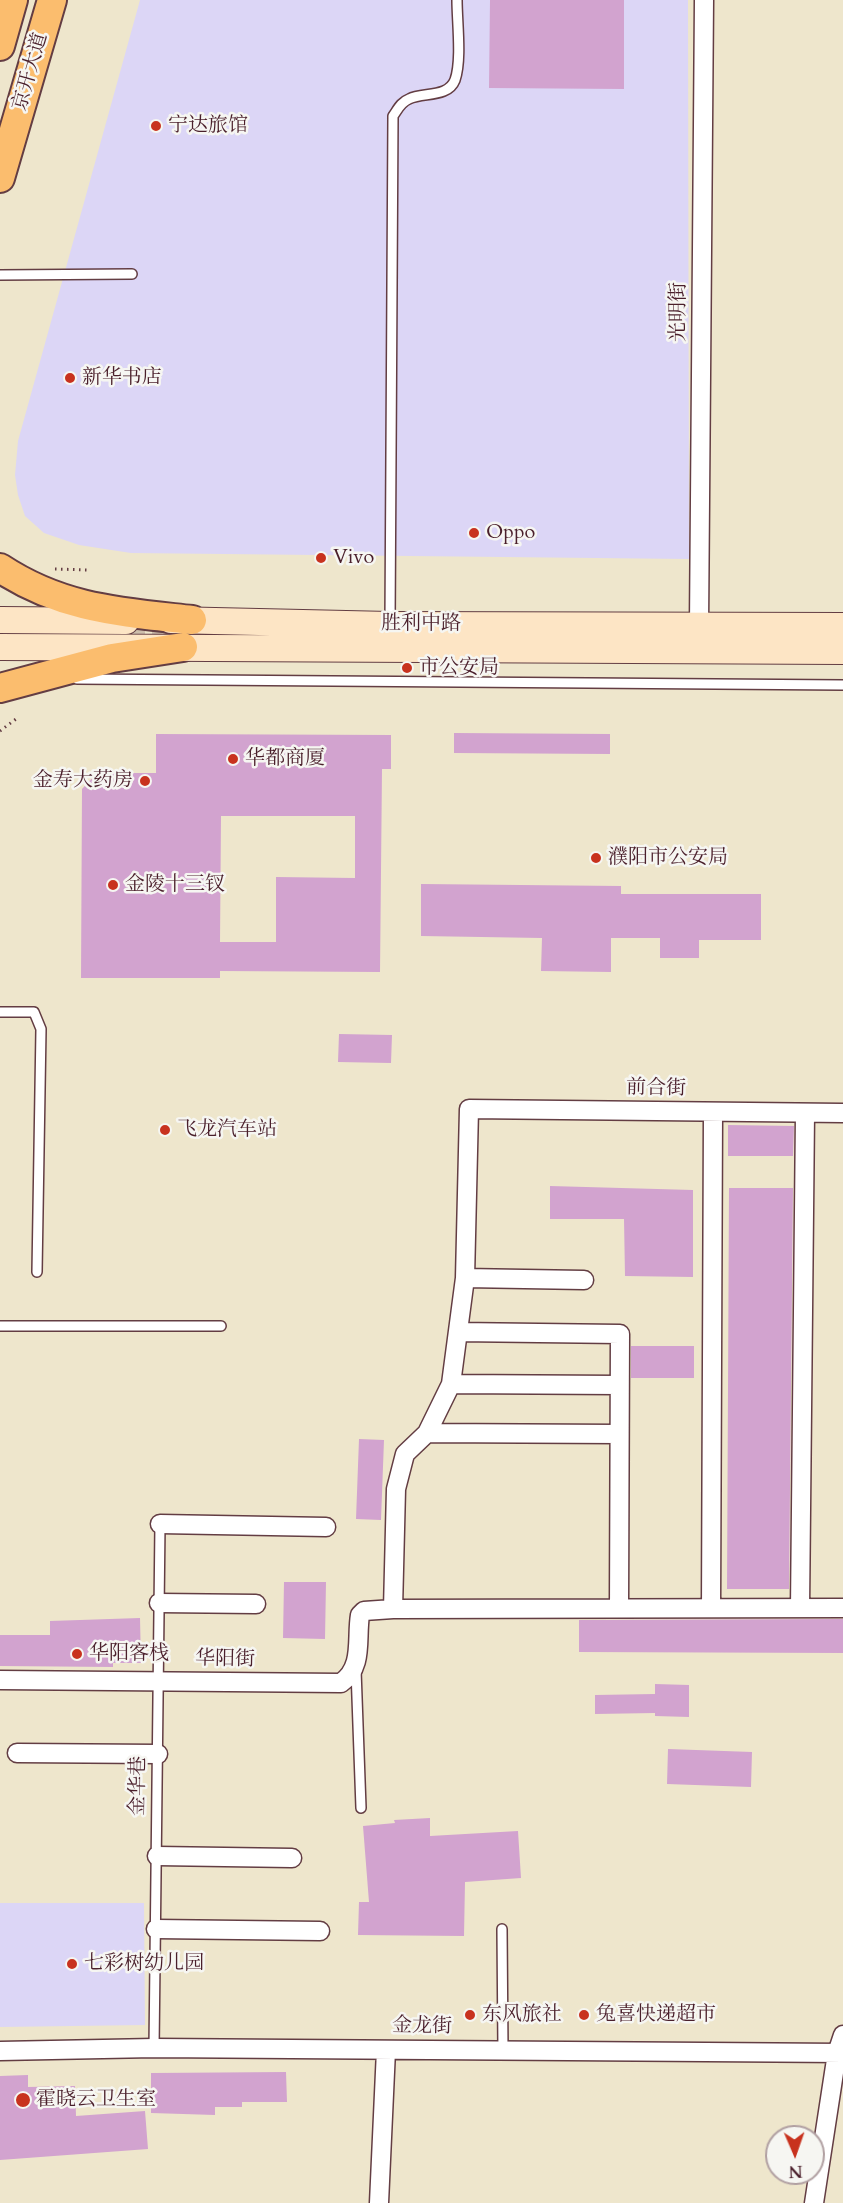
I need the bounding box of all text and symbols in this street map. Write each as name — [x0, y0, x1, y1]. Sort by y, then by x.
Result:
street label: 京开大道 — [8, 30, 54, 114]
place label: 宁达旅馆 — [168, 114, 248, 138]
marker: 宁达旅馆 — [149, 119, 163, 133]
street label: 光明街 — [667, 282, 691, 342]
place label: 新华书店 — [82, 366, 162, 390]
marker: 新华书店 — [63, 371, 77, 385]
place label: Oppo — [486, 521, 535, 545]
marker: Oppo — [467, 526, 481, 540]
place label: Vivo — [333, 546, 374, 570]
marker: Vivo — [314, 551, 328, 565]
street label: 胜利中路 — [381, 612, 461, 636]
place label: 市公安局 — [419, 656, 499, 680]
marker: 市公安局 — [400, 661, 414, 675]
place label: 华都商厦 — [245, 747, 325, 771]
marker: 华都商厦 — [226, 752, 240, 766]
place label: 金寿大药房 — [33, 769, 133, 793]
marker: 金寿大药房 — [138, 774, 152, 788]
place label: 濮阳市公安局 — [608, 846, 728, 870]
marker: 濮阳市公安局 — [589, 851, 603, 865]
place label: 金陵十三钗 — [125, 873, 225, 897]
marker: 金陵十三钗 — [106, 878, 120, 892]
street label: 前合街 — [626, 1076, 686, 1102]
place label: 飞龙汽车站 — [177, 1118, 277, 1142]
marker: 飞龙汽车站 — [158, 1123, 172, 1137]
place label: 华阳客栈 — [89, 1642, 169, 1666]
marker: 华阳客栈 — [70, 1647, 84, 1661]
street label: 华阳街 — [195, 1647, 255, 1673]
street label: 金华巷 — [126, 1756, 152, 1816]
place label: 七彩树幼儿园 — [84, 1952, 204, 1976]
marker: 七彩树幼儿园 — [65, 1957, 79, 1971]
place label: 东风旅社 — [482, 2003, 562, 2027]
place label: 兔喜快递超市 — [596, 2003, 716, 2027]
marker: 东风旅社 — [463, 2008, 477, 2022]
marker: 兔喜快递超市 — [577, 2008, 591, 2022]
street label: 金龙街 — [392, 2014, 452, 2040]
place label: 霍晓云卫生室 — [36, 2088, 156, 2112]
marker: 霍晓云卫生室 — [14, 2091, 32, 2109]
north arrow — [765, 2125, 825, 2185]
text: N — [788, 2160, 803, 2182]

